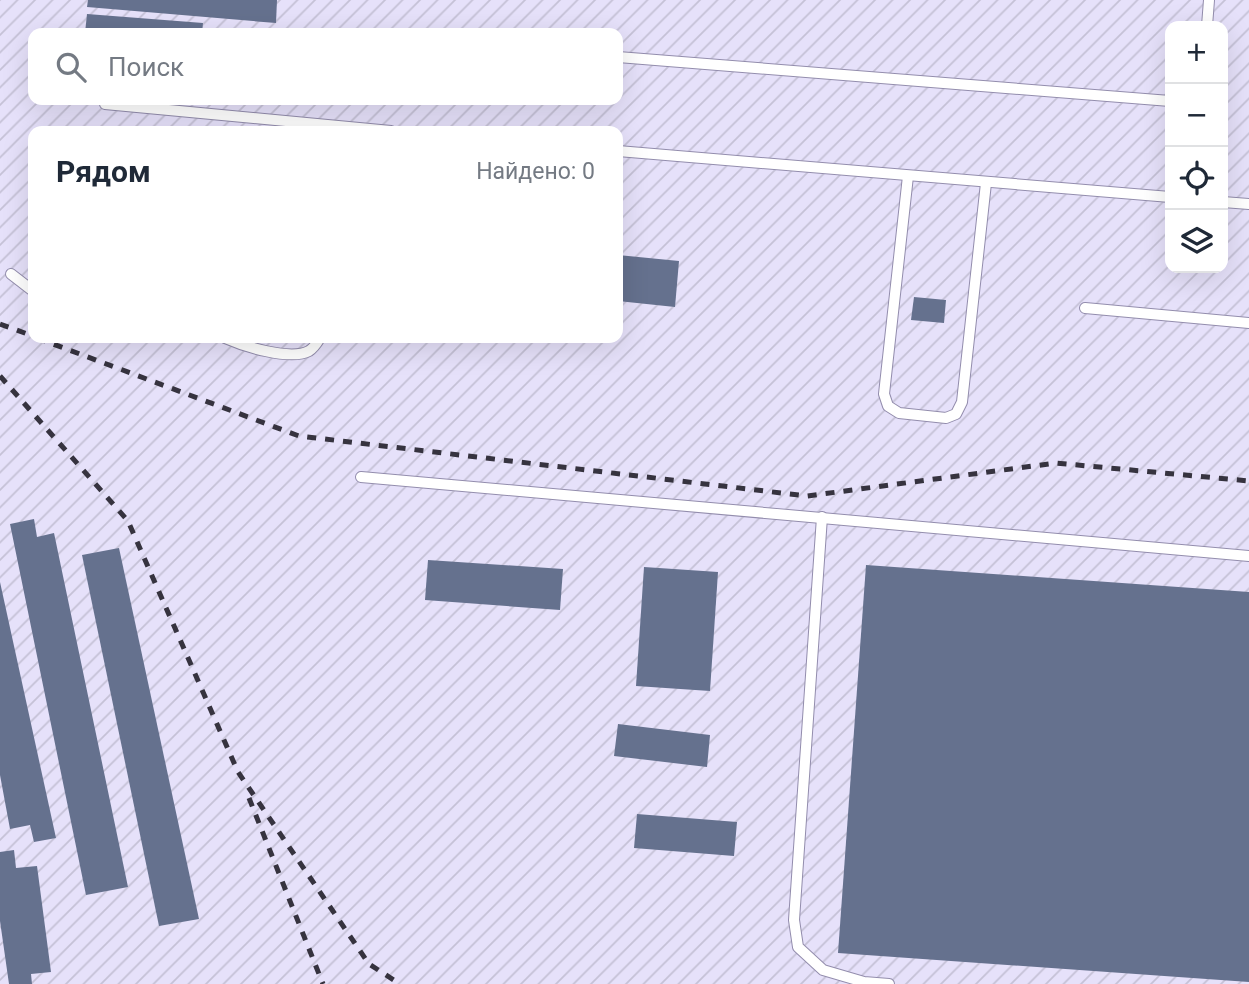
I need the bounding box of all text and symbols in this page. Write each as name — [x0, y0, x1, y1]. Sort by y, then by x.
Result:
map controls — [1165, 21, 1228, 273]
button: + — [1165, 21, 1228, 84]
search box — [28, 28, 623, 105]
icon: search — [52, 48, 90, 86]
text: Поиск — [108, 52, 184, 82]
button: − — [1165, 84, 1228, 147]
button: locate — [1165, 147, 1228, 210]
text: Рядом — [56, 154, 151, 189]
text: Найдено: 0 — [476, 158, 595, 185]
button: layers — [1165, 210, 1228, 273]

